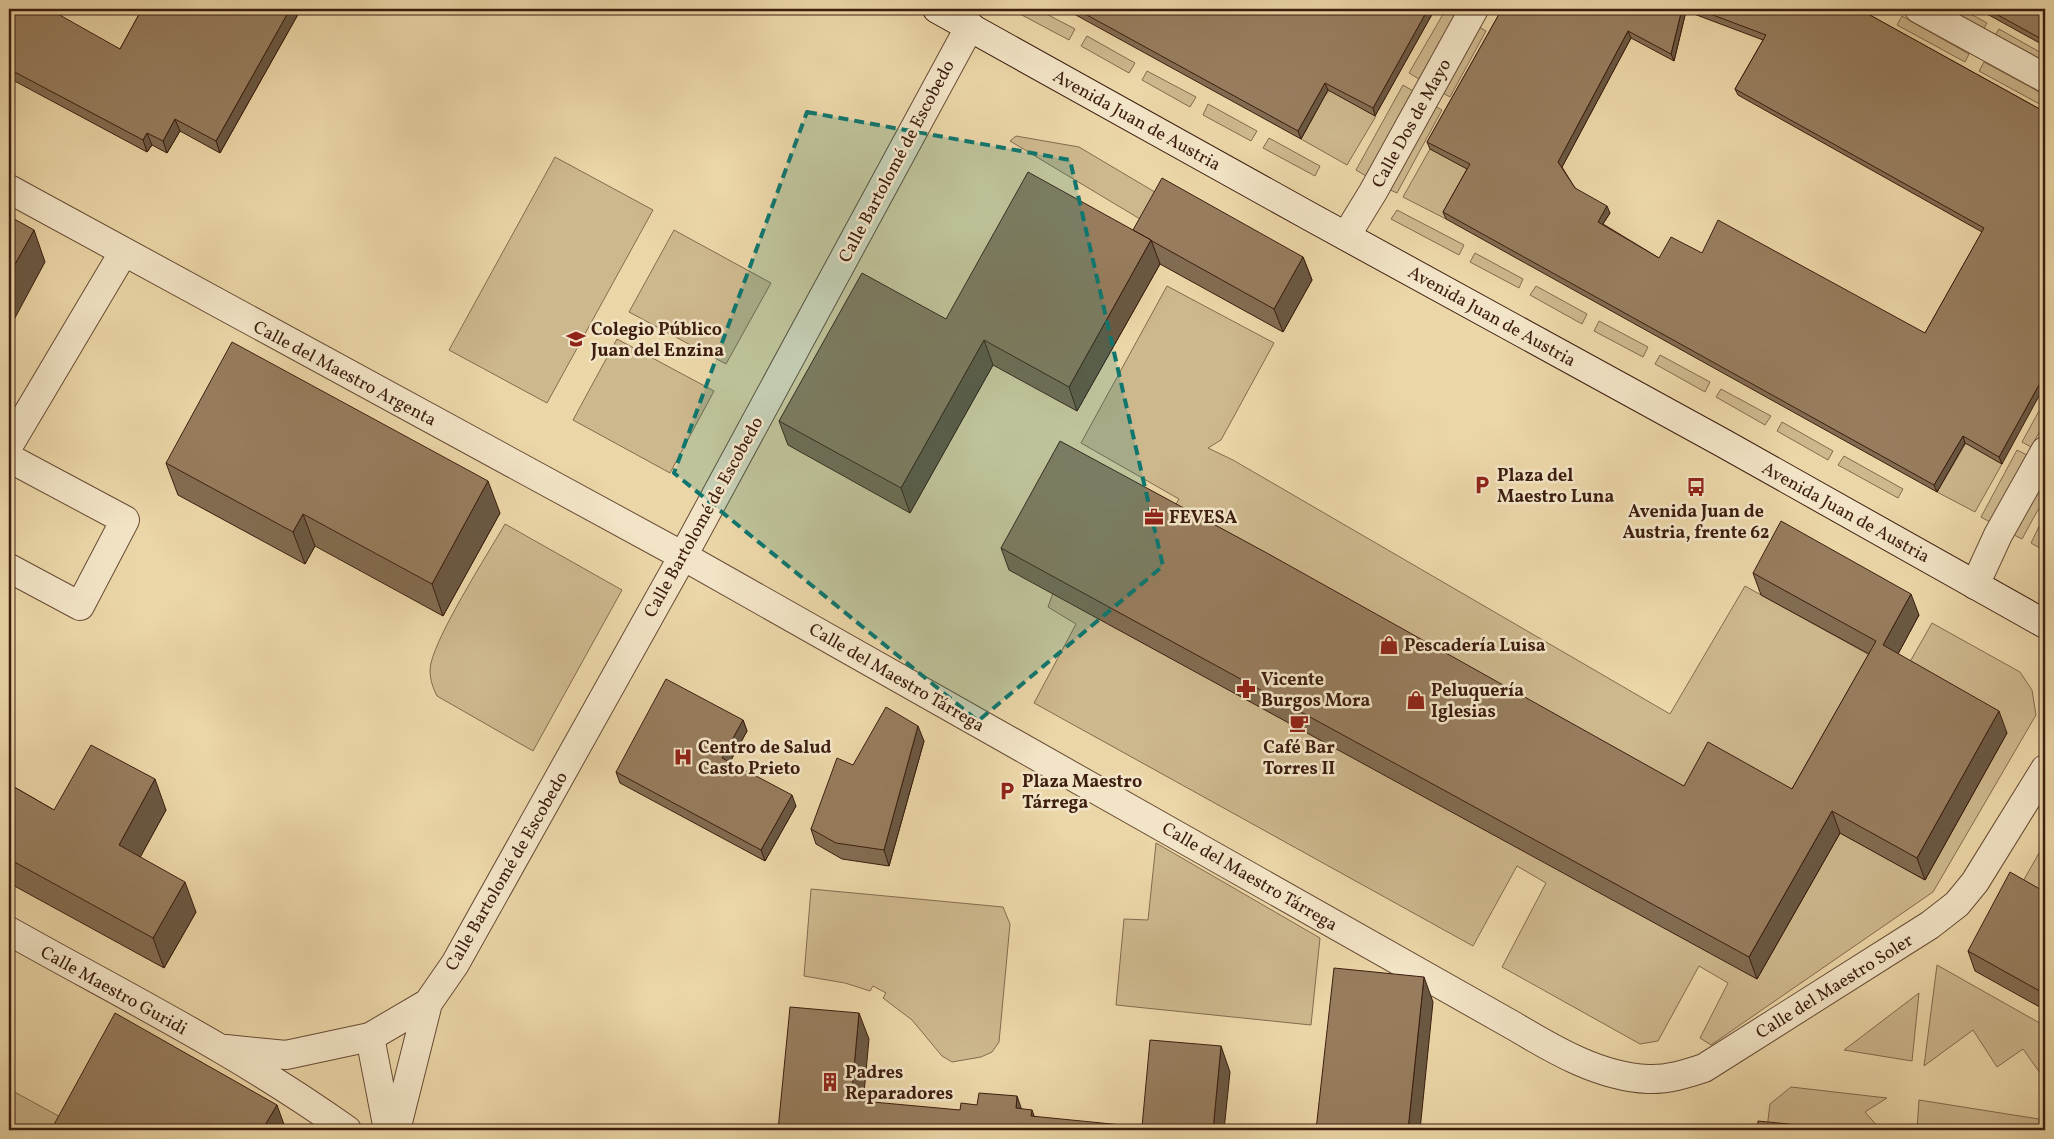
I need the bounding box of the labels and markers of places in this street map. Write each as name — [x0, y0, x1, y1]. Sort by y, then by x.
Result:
place label: Colegio Público Juan del Enzina — [590, 318, 724, 364]
school or university icon: Colegio Público Juan del Enzina — [565, 328, 587, 350]
place label: Plaza del Maestro Luna — [1497, 464, 1614, 510]
parking icon: Plaza del Maestro Luna — [1471, 474, 1493, 496]
bus stop icon: Avenida Juan de Austria, frente 62 — [1685, 476, 1707, 498]
place label: Avenida Juan de Austria, frente 62 — [1623, 500, 1769, 546]
office icon: FEVESA — [1143, 506, 1165, 528]
place label: FEVESA — [1169, 506, 1238, 531]
shop icon: Pescadería Luisa — [1378, 634, 1400, 656]
place label: Pescadería Luisa — [1404, 634, 1546, 659]
place label: Vicente Burgos Mora — [1261, 668, 1371, 714]
pharmacy icon: Vicente Burgos Mora — [1235, 678, 1257, 700]
place label: Peluquería Iglesias — [1431, 679, 1524, 725]
shop icon: Peluquería Iglesias — [1405, 689, 1427, 711]
cafe icon: Café Bar Torres II — [1288, 712, 1310, 734]
place label: Centro de Salud Casto Prieto — [698, 736, 831, 782]
place label: Café Bar Torres II — [1263, 736, 1335, 782]
hospital icon: Centro de Salud Casto Prieto — [672, 746, 694, 768]
place label: Plaza Maestro Tárrega — [1022, 770, 1142, 816]
parking icon: Plaza Maestro Tárrega — [996, 780, 1018, 802]
place label: Padres Reparadores — [845, 1061, 953, 1107]
building icon: Padres Reparadores — [819, 1071, 841, 1093]

